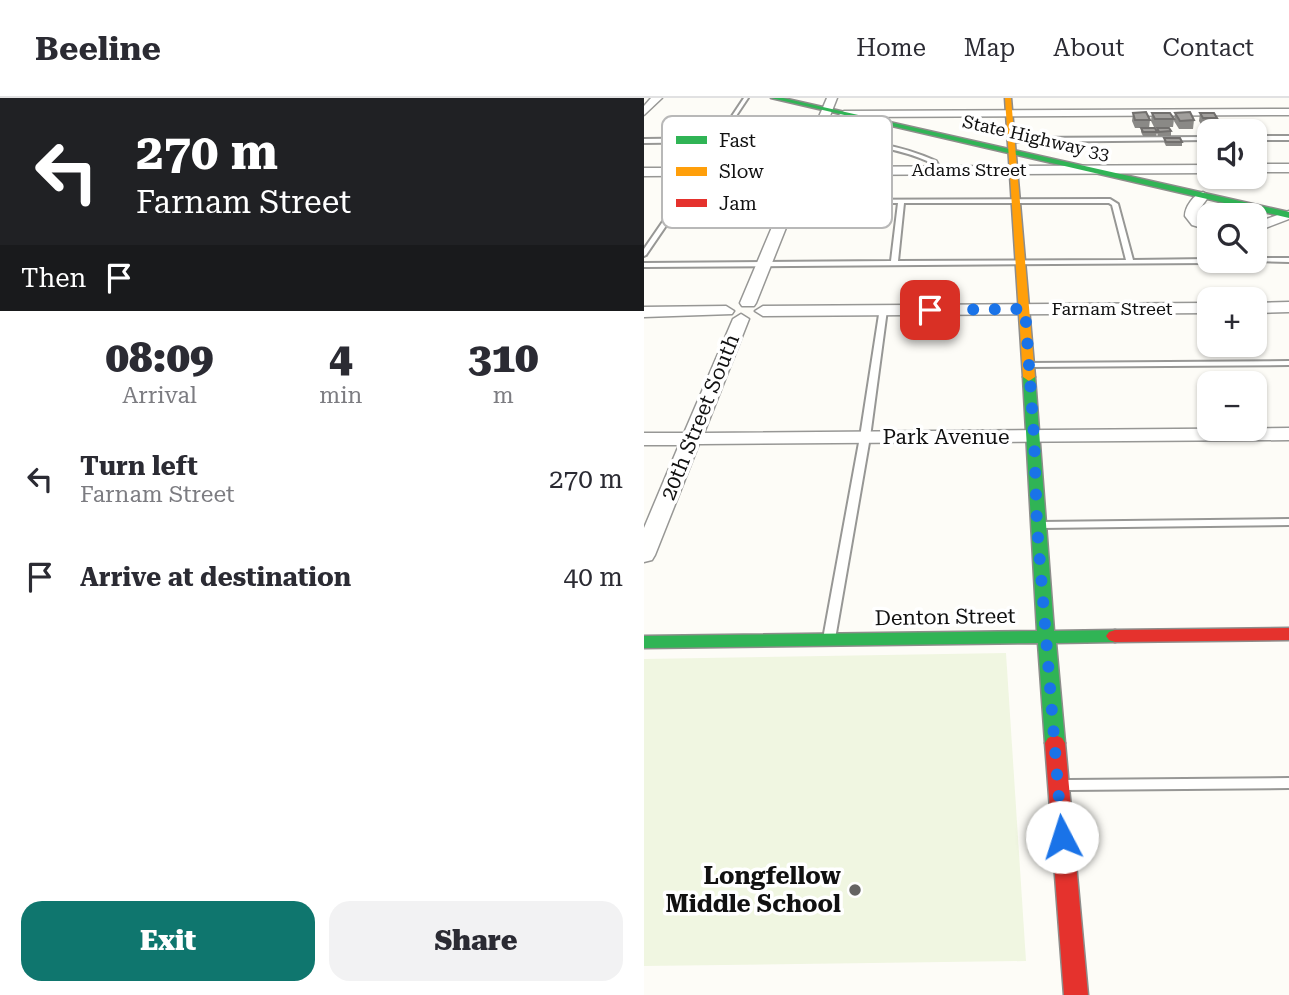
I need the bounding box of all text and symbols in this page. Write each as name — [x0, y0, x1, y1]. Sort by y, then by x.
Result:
text: Beeline — [35, 29, 161, 68]
text: Home — [856, 34, 926, 62]
text: Map — [964, 34, 1015, 62]
text: About — [1053, 34, 1124, 62]
text: Contact — [1162, 34, 1254, 62]
street label: State Highway 33 — [961, 110, 1112, 165]
legend — [662, 116, 892, 228]
map controls — [1197, 119, 1267, 441]
button: sound — [1197, 119, 1267, 189]
text: 270 m — [136, 124, 278, 181]
icon: left — [21, 126, 112, 217]
text: Fast — [719, 129, 756, 152]
street label: Adams Street — [911, 159, 1027, 180]
text: Slow — [719, 160, 764, 183]
text: Farnam Street — [136, 183, 351, 221]
text: Jam — [719, 192, 757, 215]
button: search — [1197, 203, 1267, 273]
icon: arrive — [100, 259, 138, 297]
text: Then — [21, 263, 86, 293]
pin — [900, 280, 960, 340]
button: + — [1197, 287, 1267, 357]
icon: arrive — [911, 291, 949, 329]
street label: Farnam Street — [1051, 298, 1173, 319]
street label: 20th Street South — [656, 330, 744, 503]
text: 08:09 — [106, 333, 214, 382]
text: 4 — [329, 333, 353, 382]
text: 310 — [468, 333, 538, 382]
button: − — [1197, 371, 1267, 441]
text: Arrival — [122, 382, 197, 409]
text: min — [319, 382, 362, 409]
text: m — [493, 382, 514, 409]
street label: Park Avenue — [883, 425, 1009, 449]
text: Turn left — [80, 451, 198, 481]
icon: left — [21, 460, 59, 498]
text: 270 m — [549, 464, 623, 494]
text: Farnam Street — [80, 481, 235, 508]
icon: arrive — [21, 558, 59, 596]
text: Arrive at destination — [80, 562, 351, 592]
text: 40 m — [564, 562, 623, 592]
street label: Denton Street — [874, 604, 1016, 630]
position arrow — [1025, 800, 1099, 874]
place label: Longfellow Middle School — [665, 862, 841, 918]
marker: Longfellow Middle School — [847, 882, 863, 898]
button: Exit — [21, 901, 315, 981]
button: Share — [329, 901, 623, 981]

